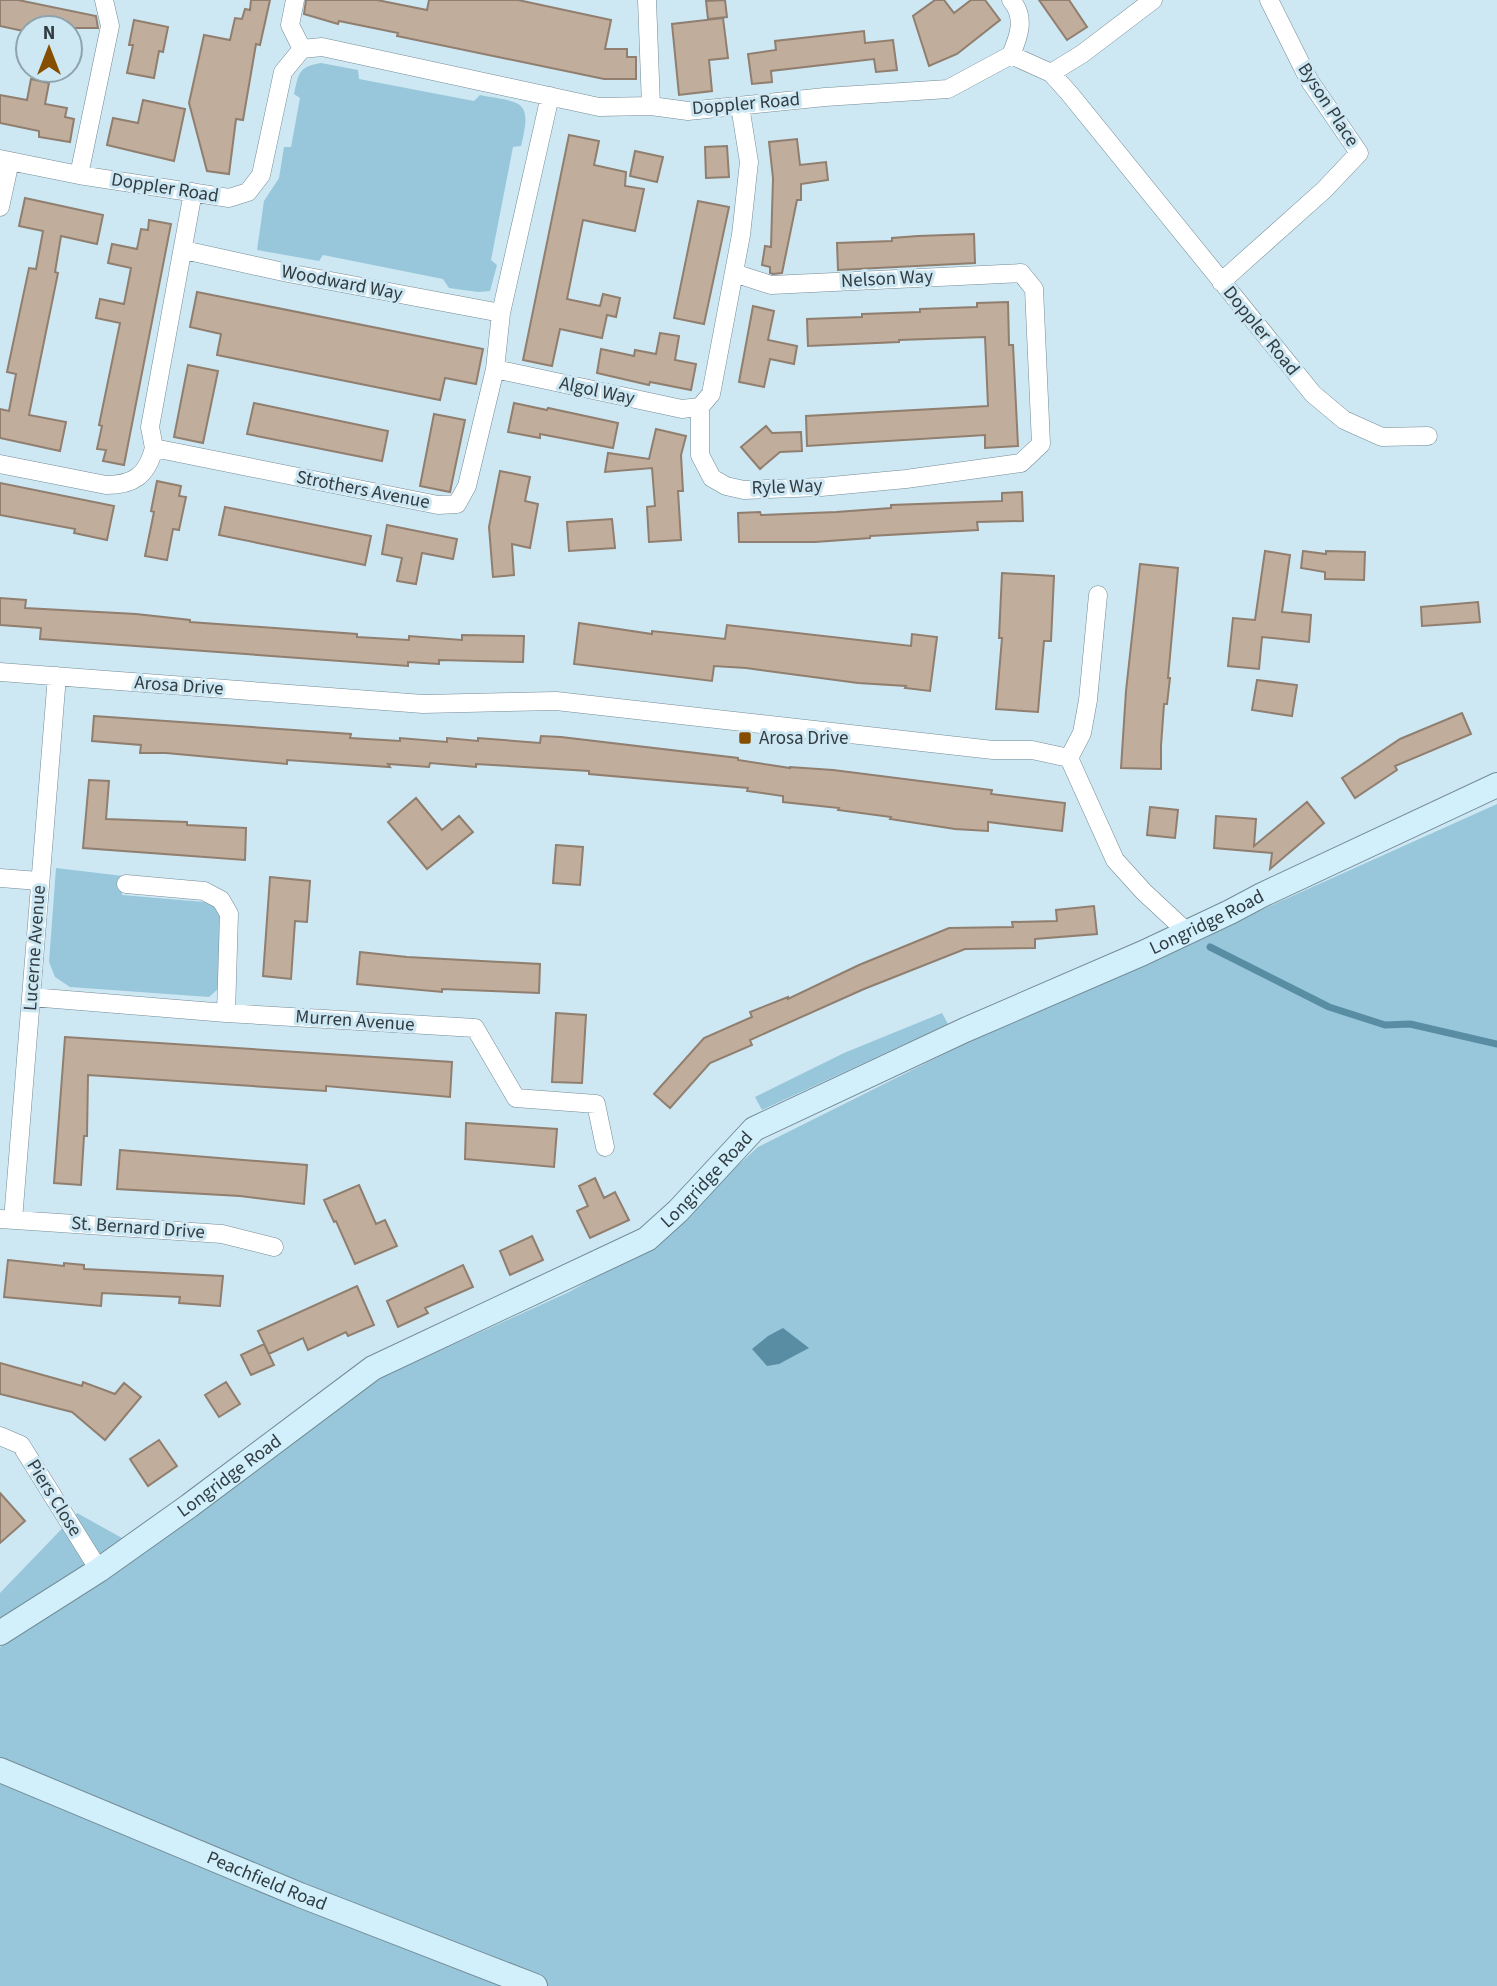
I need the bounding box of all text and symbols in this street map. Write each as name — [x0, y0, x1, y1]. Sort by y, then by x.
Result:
north arrow — [14, 14, 84, 84]
text: N — [43, 20, 55, 47]
street label: Byson Place — [1291, 58, 1365, 152]
street label: Doppler Road — [691, 86, 801, 122]
street label: Doppler Road — [109, 166, 221, 210]
street label: Woodward Way — [279, 258, 405, 308]
street label: Nelson Way — [840, 263, 934, 295]
street label: Doppler Road — [1216, 280, 1306, 382]
street label: Algol Way — [557, 370, 637, 412]
street label: Strothers Avenue — [294, 464, 432, 516]
street label: Ryle Way — [751, 472, 823, 502]
street label: Arosa Drive — [133, 669, 225, 703]
place label: Arosa Drive — [759, 725, 849, 752]
marker: Arosa Drive — [737, 730, 753, 746]
street label: Longridge Road — [1145, 883, 1269, 962]
street label: Lucerne Avenue — [17, 884, 53, 1012]
street label: Murren Avenue — [295, 1003, 415, 1039]
street label: Longridge Road — [654, 1125, 759, 1234]
street label: St. Bernard Drive — [70, 1210, 206, 1246]
street label: Longridge Road — [171, 1428, 287, 1524]
street label: Piers Close — [20, 1454, 88, 1542]
street label: Peachfield Road — [203, 1844, 331, 1918]

